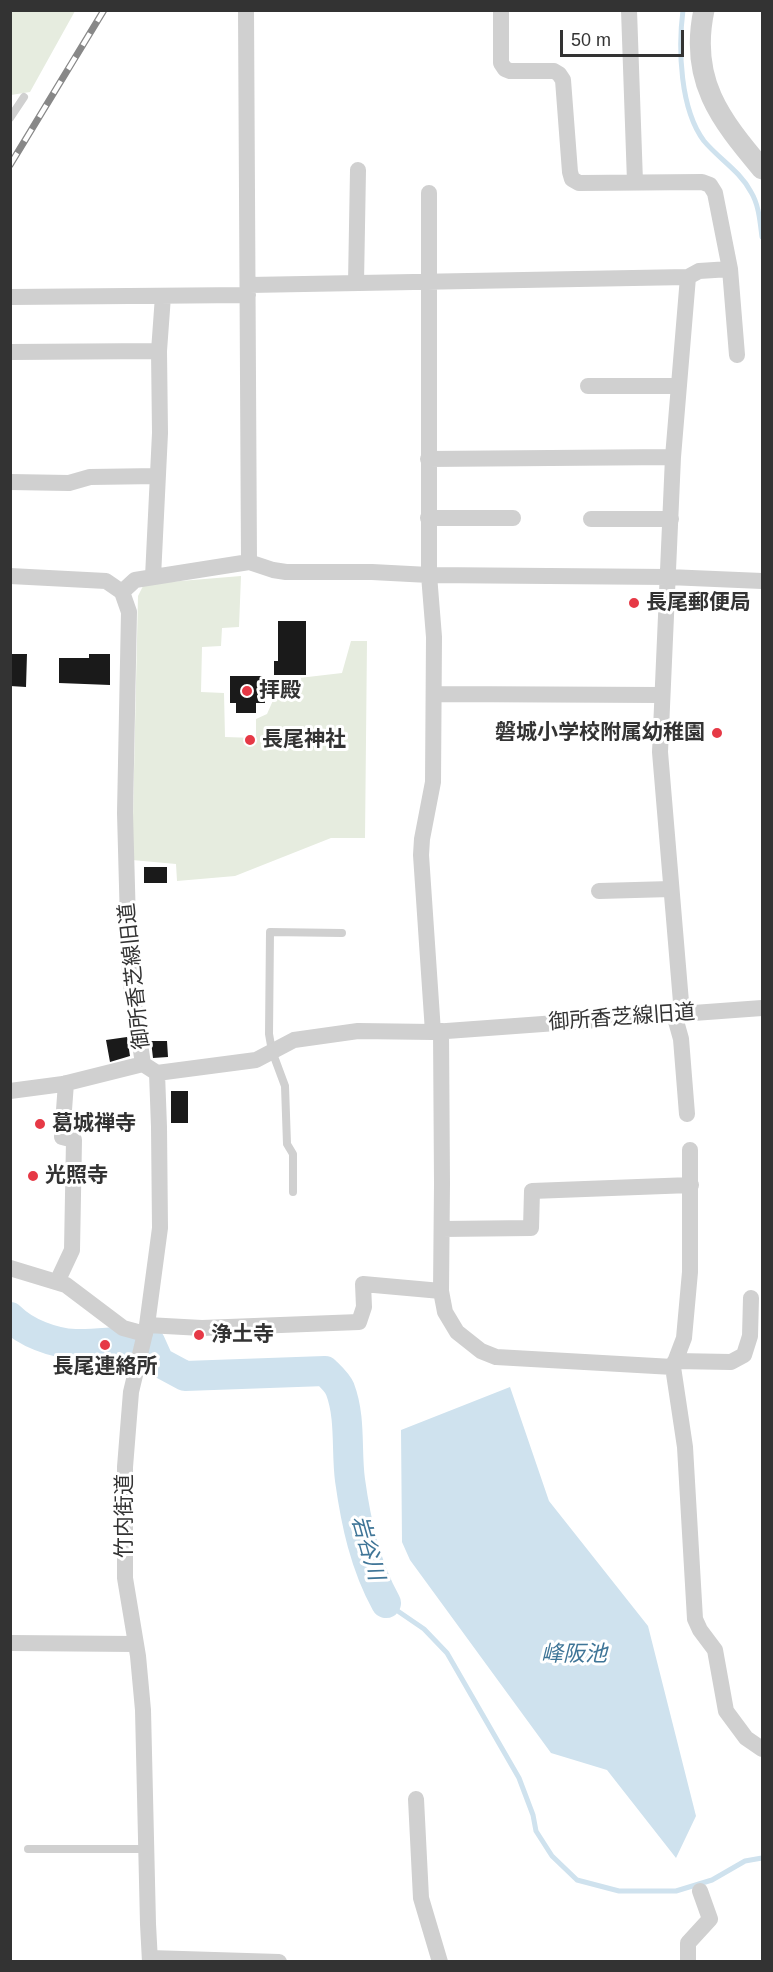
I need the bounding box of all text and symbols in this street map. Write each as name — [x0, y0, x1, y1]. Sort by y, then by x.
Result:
scale bar — [563, 18, 688, 56]
text: 50 m — [571, 30, 611, 50]
place label: 長尾郵便局 — [646, 590, 751, 616]
marker: 長尾郵便局 — [627, 596, 641, 610]
place label: 拝殿 — [259, 678, 301, 704]
marker: 拝殿 — [240, 684, 254, 698]
place label: 磐城小学校附属幼稚園 — [495, 720, 705, 746]
marker: 磐城小学校附属幼稚園 — [710, 726, 724, 740]
place label: 長尾神社 — [262, 727, 346, 753]
marker: 長尾神社 — [243, 733, 257, 747]
street label: 御所香芝線旧道 — [115, 902, 155, 1050]
street label: 御所香芝線旧道 — [548, 1000, 696, 1036]
place label: 葛城禅寺 — [52, 1111, 136, 1137]
marker: 葛城禅寺 — [33, 1117, 47, 1131]
place label: 光照寺 — [45, 1163, 108, 1189]
marker: 光照寺 — [26, 1169, 40, 1183]
place label: 浄土寺 — [211, 1322, 274, 1348]
marker: 浄土寺 — [192, 1328, 206, 1342]
marker: 長尾連絡所 — [98, 1338, 112, 1352]
place label: 長尾連絡所 — [53, 1354, 157, 1380]
street label: 竹内街道 — [112, 1474, 138, 1558]
water label: 岩谷川 — [345, 1513, 389, 1583]
water label: 峰阪池 — [541, 1642, 607, 1668]

